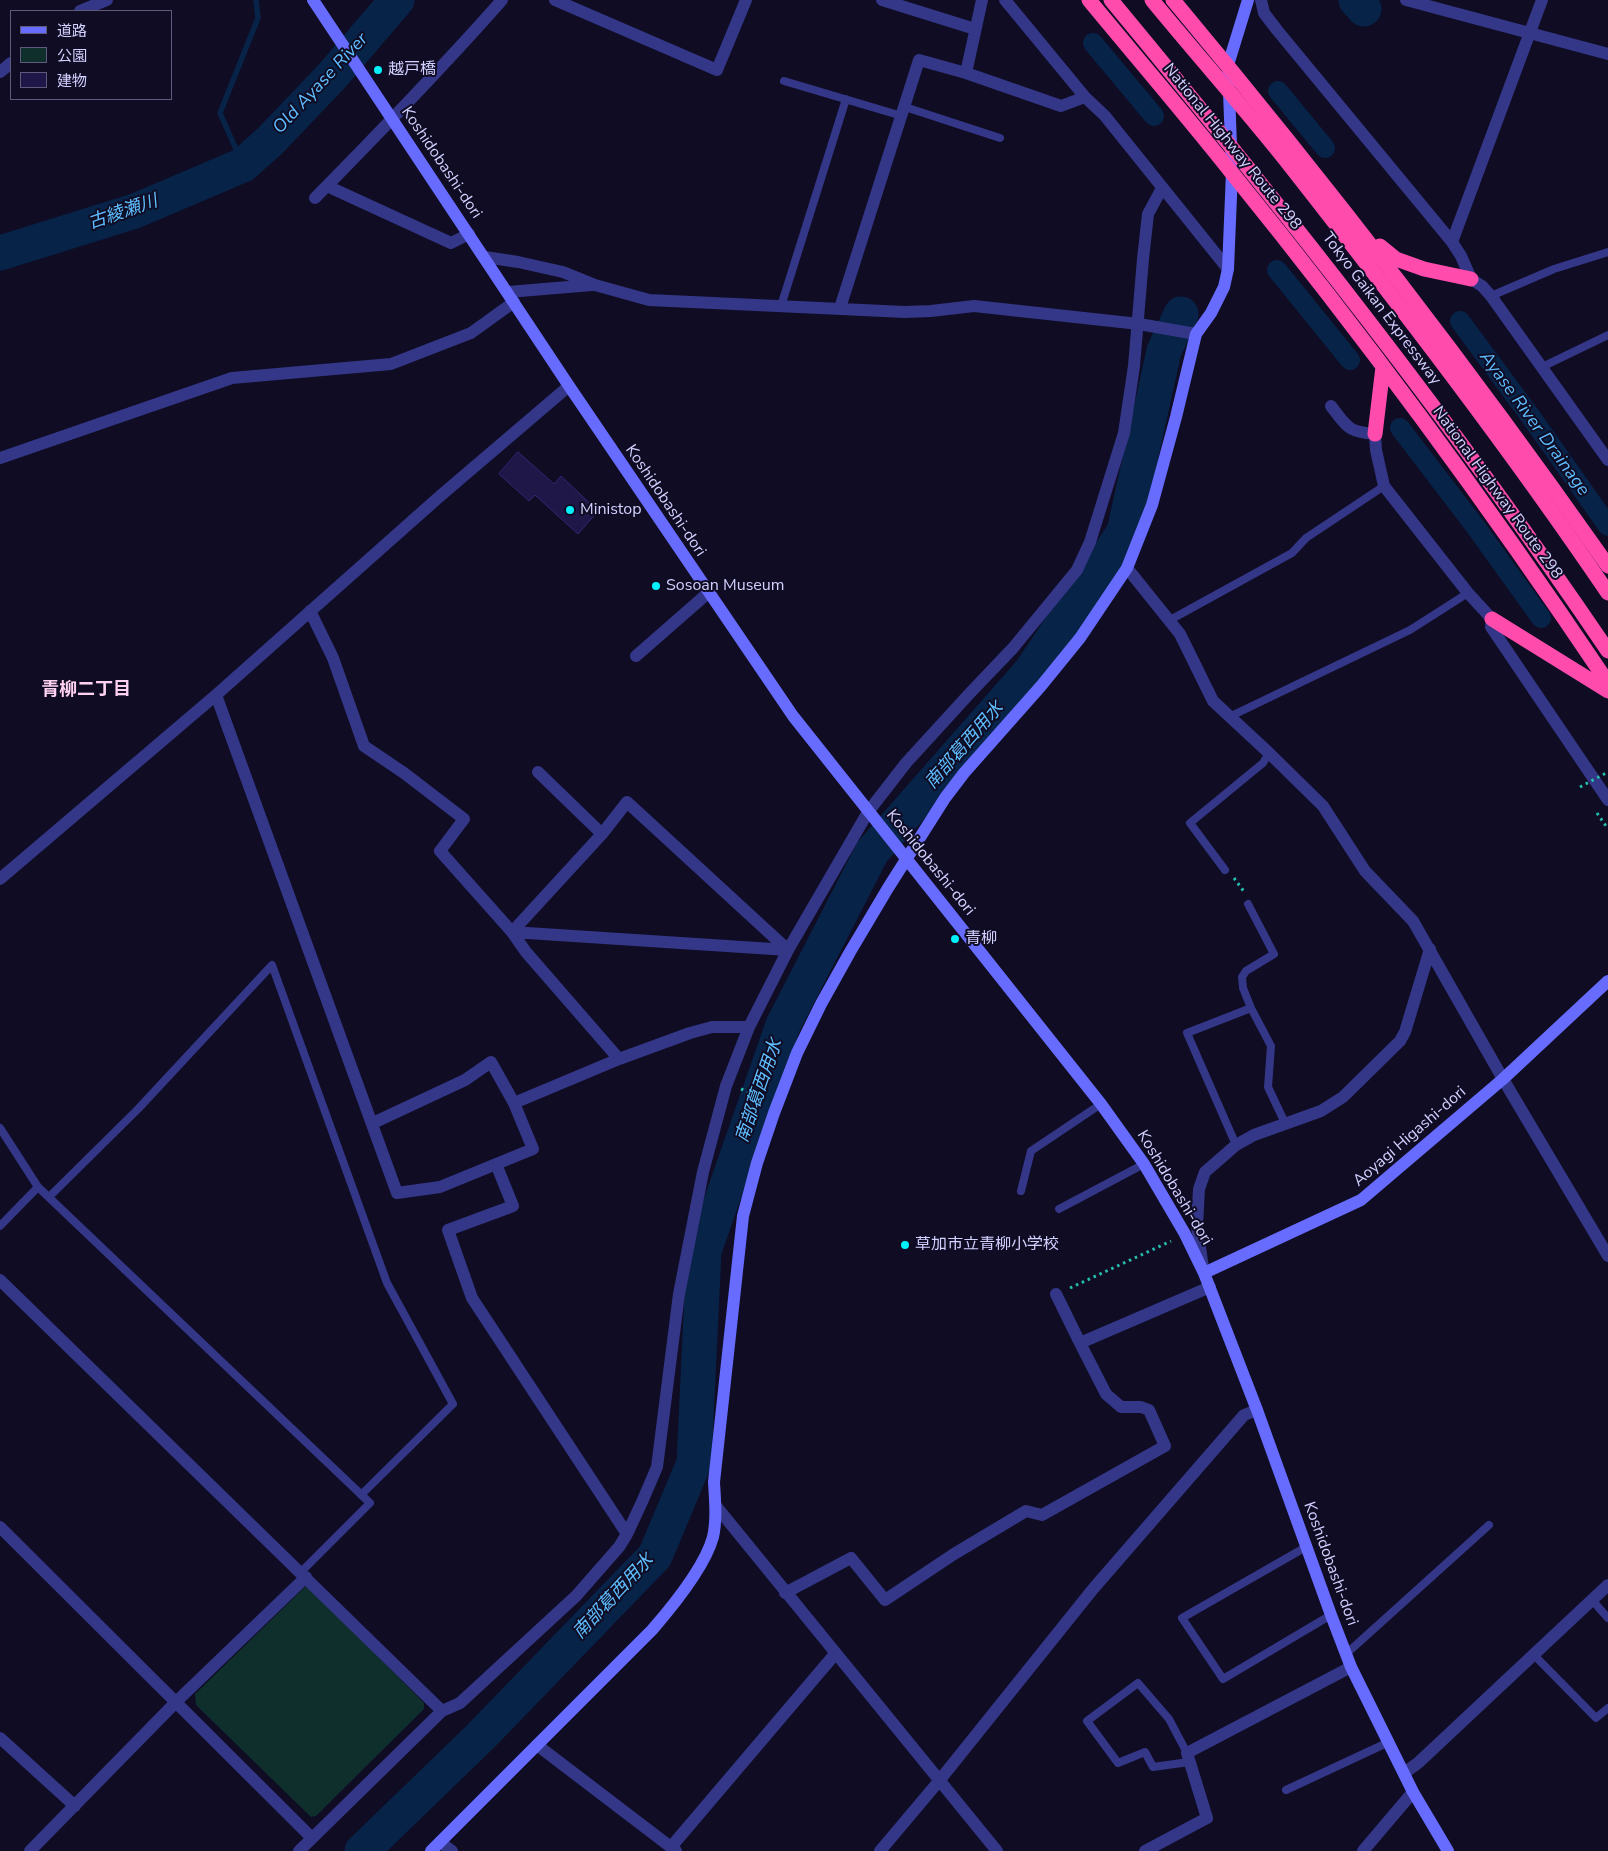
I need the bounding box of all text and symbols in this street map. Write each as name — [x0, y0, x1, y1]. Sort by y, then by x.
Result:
legend — [10, 10, 172, 100]
text: 道路 — [57, 21, 87, 41]
water label: Old Ayase River — [269, 29, 373, 139]
text: 公園 — [57, 46, 87, 66]
place label: 越戸橋 — [388, 60, 436, 80]
street label: National Highway Route 298 — [1159, 60, 1305, 234]
marker: 越戸橋 — [372, 64, 384, 76]
text: 建物 — [57, 71, 87, 91]
street label: Koshidobashi-dori — [397, 104, 485, 222]
water label: 古綾瀬川 — [85, 191, 161, 235]
street label: Tokyo Gaikan Expressway — [1317, 229, 1445, 389]
water label: Ayase River Drainage — [1474, 347, 1594, 501]
street label: National Highway Route 298 — [1428, 403, 1566, 583]
street label: Koshidobashi-dori — [621, 442, 709, 560]
place label: Ministop — [580, 500, 642, 520]
marker: Ministop — [564, 504, 576, 516]
place label: Sosoan Museum — [666, 576, 785, 596]
marker: Sosoan Museum — [650, 580, 662, 592]
district label: 青柳二丁目 — [41, 680, 131, 702]
water label: 南部葛西用水 — [921, 698, 1009, 794]
street label: Koshidobashi-dori — [881, 806, 979, 920]
place label: 青柳 — [965, 929, 997, 949]
marker: 青柳 — [949, 933, 961, 945]
water label: 南部葛西用水 — [732, 1036, 788, 1146]
street label: Aoyagi Higashi-dori — [1350, 1083, 1470, 1191]
street label: Koshidobashi-dori — [1132, 1127, 1216, 1249]
place label: 草加市立青柳小学校 — [915, 1235, 1059, 1255]
marker: 草加市立青柳小学校 — [899, 1239, 911, 1251]
street label: Koshidobashi-dori — [1299, 1499, 1361, 1629]
water label: 南部葛西用水 — [569, 1550, 659, 1644]

